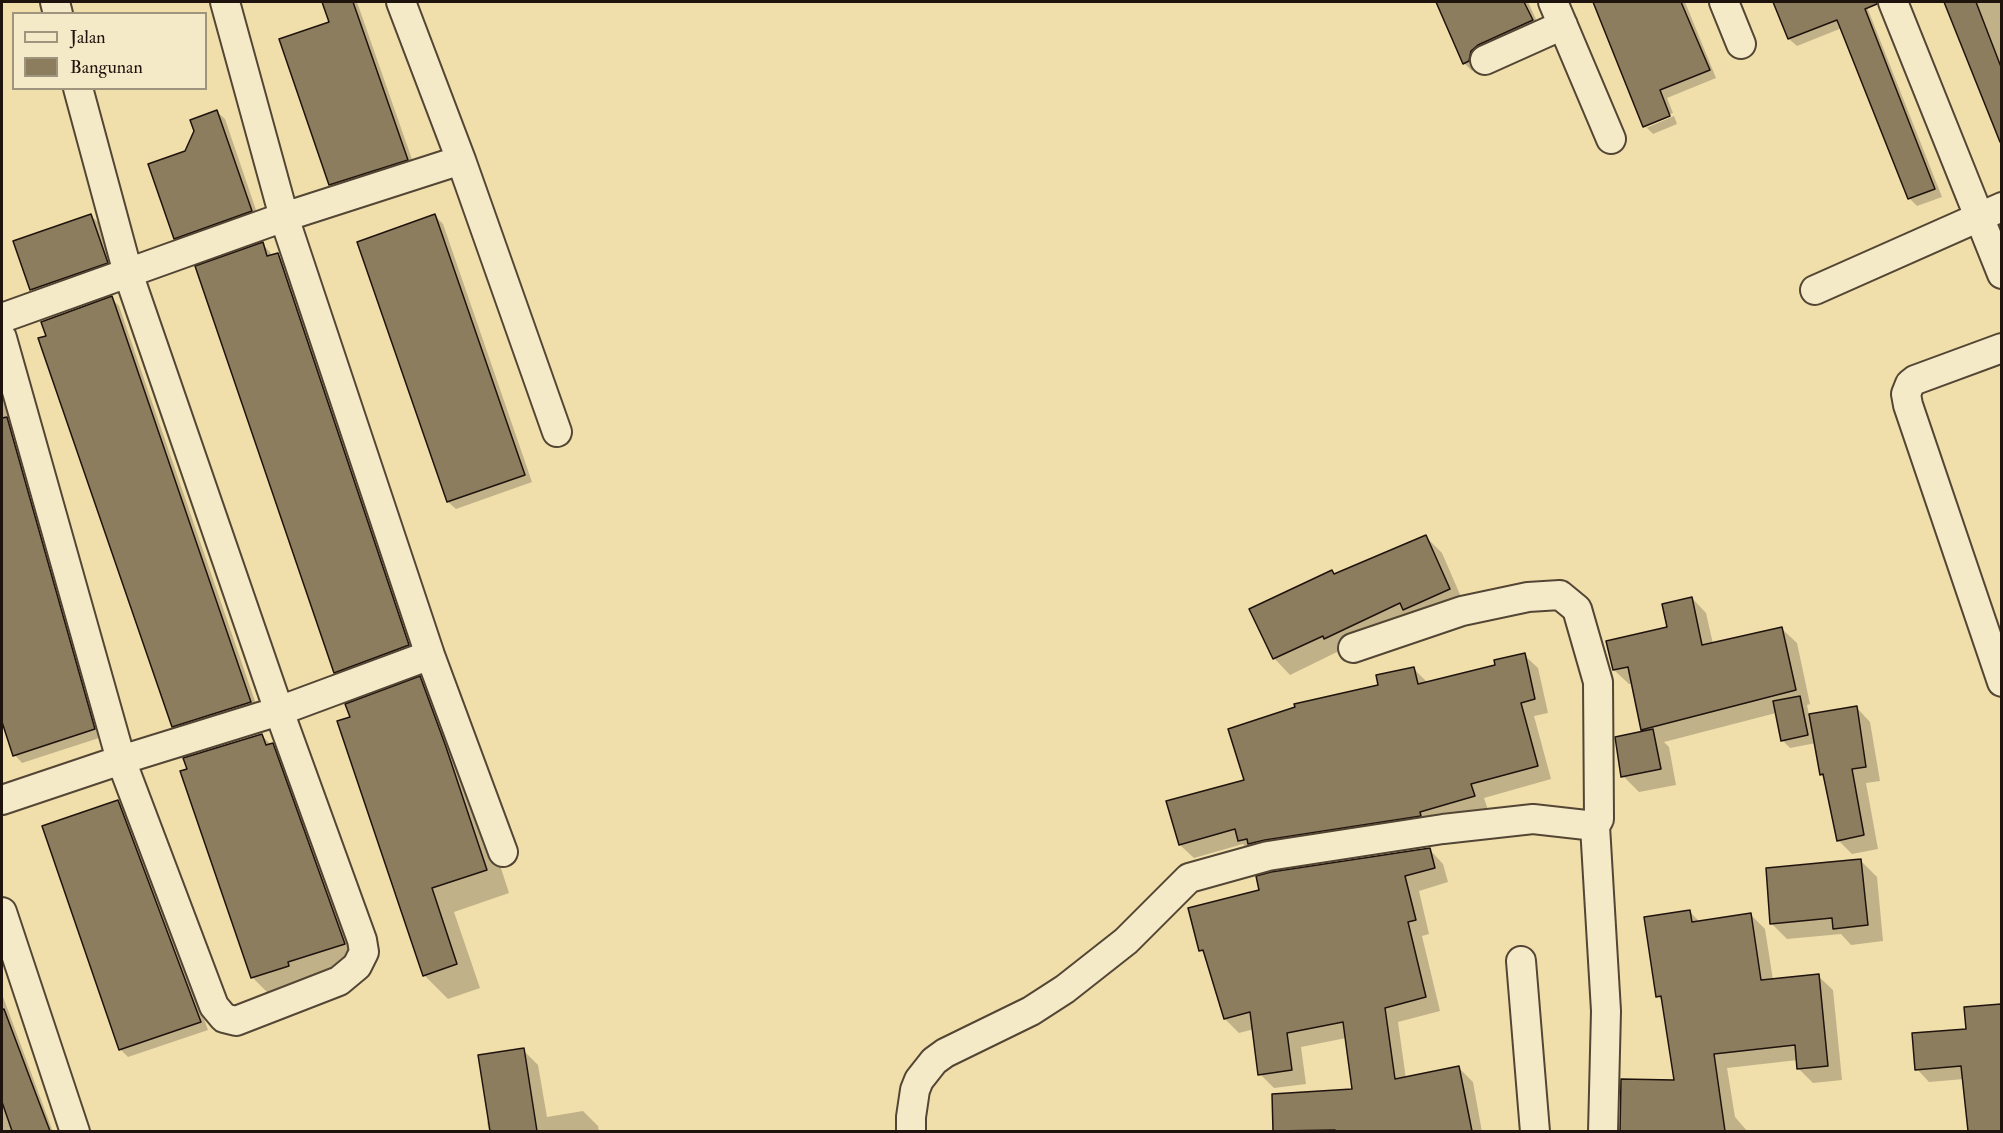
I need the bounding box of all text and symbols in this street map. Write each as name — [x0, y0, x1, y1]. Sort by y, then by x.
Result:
legend — [12, 12, 207, 90]
text: Jalan — [70, 26, 106, 49]
text: Bangunan — [70, 56, 143, 79]

